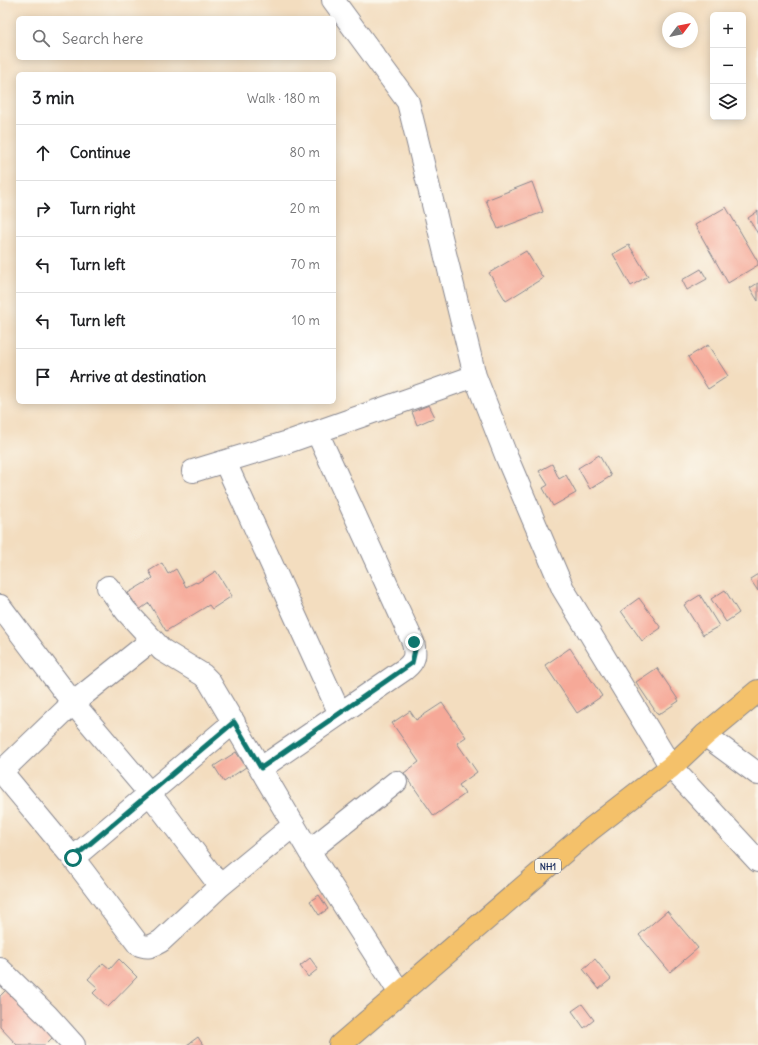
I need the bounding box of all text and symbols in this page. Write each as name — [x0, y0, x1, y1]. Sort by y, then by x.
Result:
north arrow — [662, 12, 698, 48]
map controls — [710, 12, 746, 120]
button: + — [710, 12, 746, 48]
search box — [16, 16, 336, 60]
icon: search — [30, 27, 52, 49]
text: Search here — [62, 29, 143, 48]
button: − — [710, 48, 746, 84]
button: layers — [710, 84, 746, 120]
text: 3 min — [32, 87, 74, 109]
text: Walk · 180 m — [247, 90, 320, 107]
icon: ahead — [32, 142, 54, 164]
text: Continue — [70, 143, 131, 162]
text: 80 m — [289, 144, 320, 161]
icon: right — [32, 198, 54, 220]
text: Turn right — [70, 199, 135, 218]
text: 20 m — [290, 200, 320, 217]
icon: left — [32, 254, 54, 276]
text: Turn left — [70, 255, 125, 274]
text: 70 m — [291, 256, 320, 273]
icon: left — [32, 310, 54, 332]
text: Turn left — [70, 311, 125, 330]
text: 10 m — [292, 312, 320, 329]
icon: arrive — [32, 366, 54, 388]
text: Arrive at destination — [70, 367, 206, 386]
route end — [405, 633, 423, 651]
route start — [64, 849, 82, 867]
road number: NH1 — [535, 859, 561, 873]

